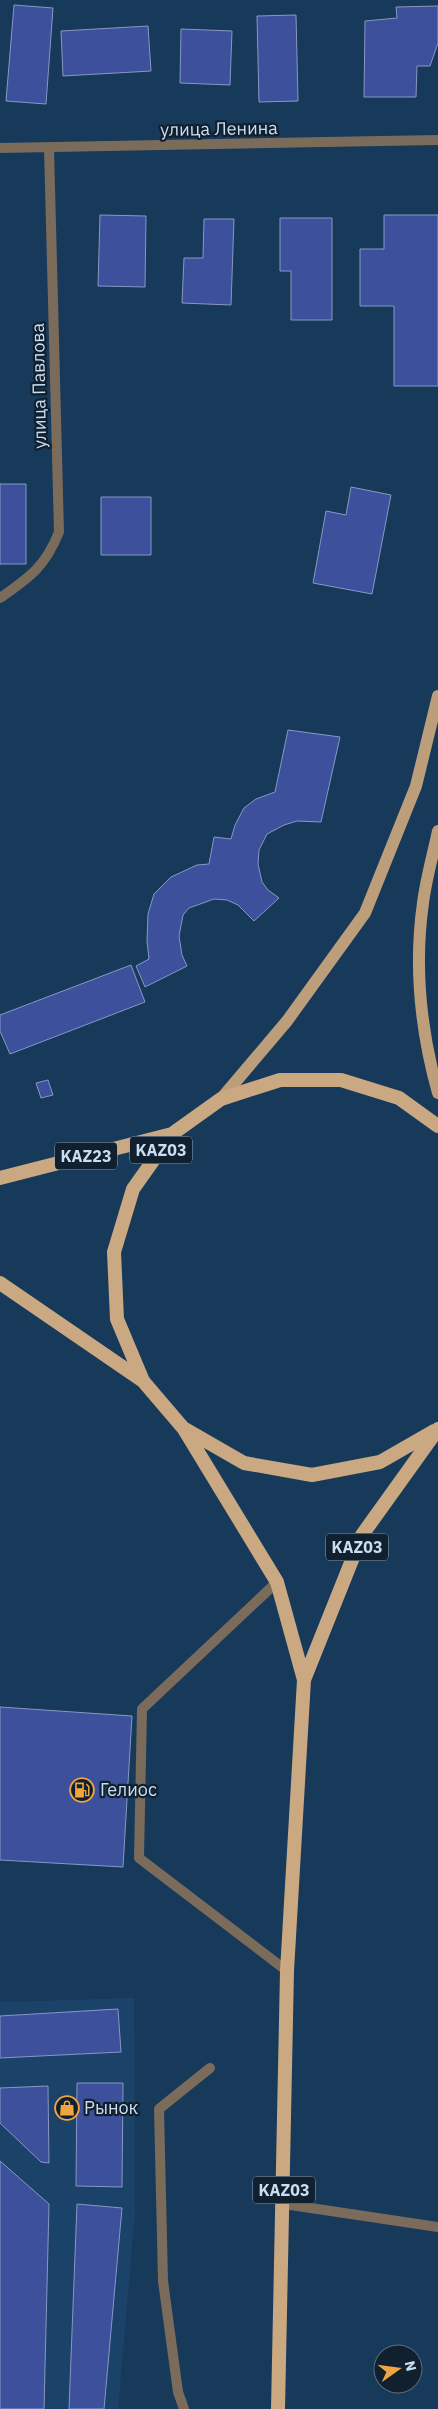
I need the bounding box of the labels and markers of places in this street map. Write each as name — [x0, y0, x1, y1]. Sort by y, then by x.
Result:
fuel station icon: Гелиос — [69, 1777, 95, 1803]
place label: Гелиос — [100, 1778, 157, 1801]
shop icon: Рынок — [54, 2095, 80, 2121]
place label: Рынок — [84, 2096, 139, 2119]

